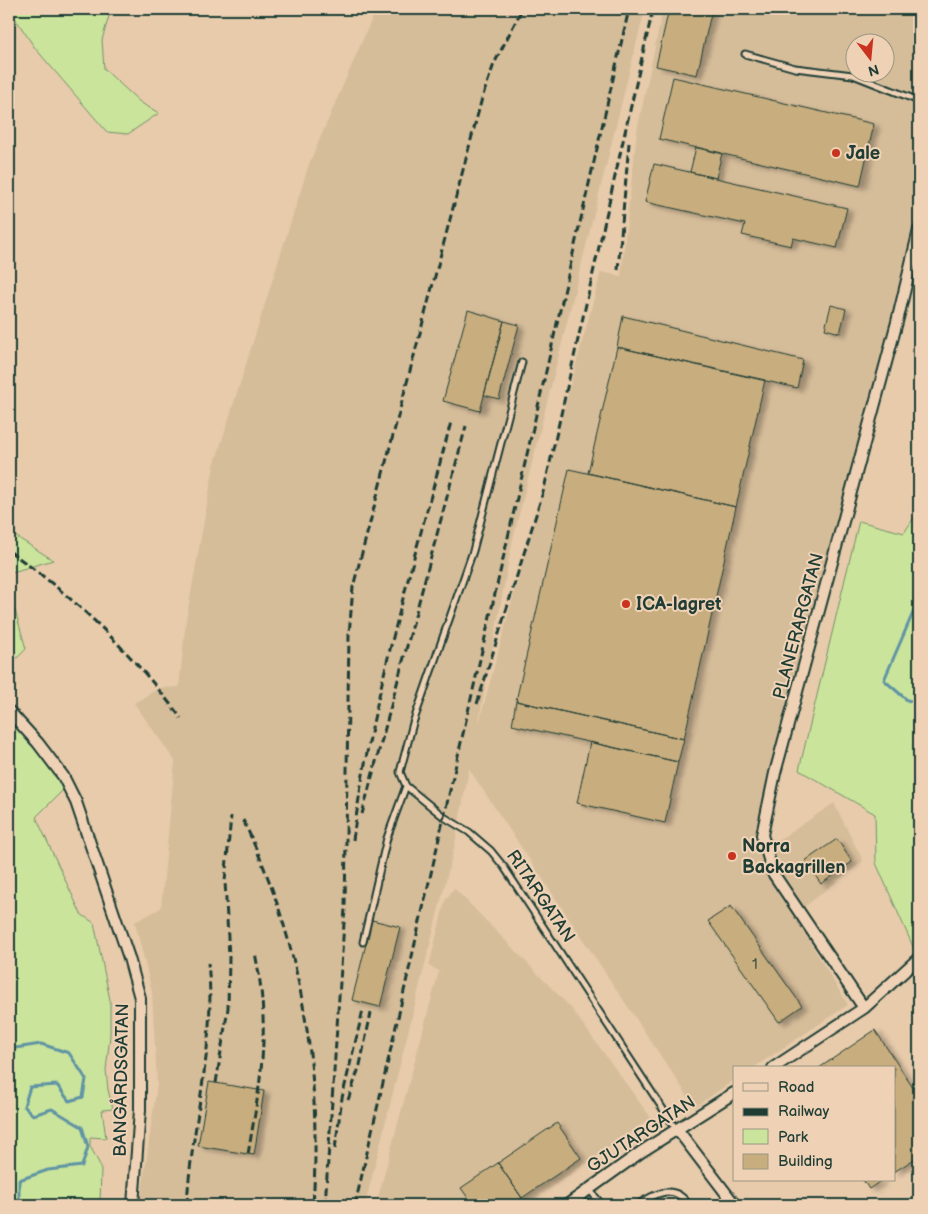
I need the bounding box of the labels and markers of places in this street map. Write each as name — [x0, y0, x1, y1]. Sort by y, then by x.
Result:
place label: Jale — [846, 143, 880, 164]
marker: Jale — [830, 147, 842, 159]
place label: ICA-lagret — [636, 594, 721, 615]
marker: ICA-lagret — [620, 598, 632, 610]
place label: Norra Backagrillen — [742, 836, 846, 878]
marker: Norra Backagrillen — [726, 850, 738, 862]

